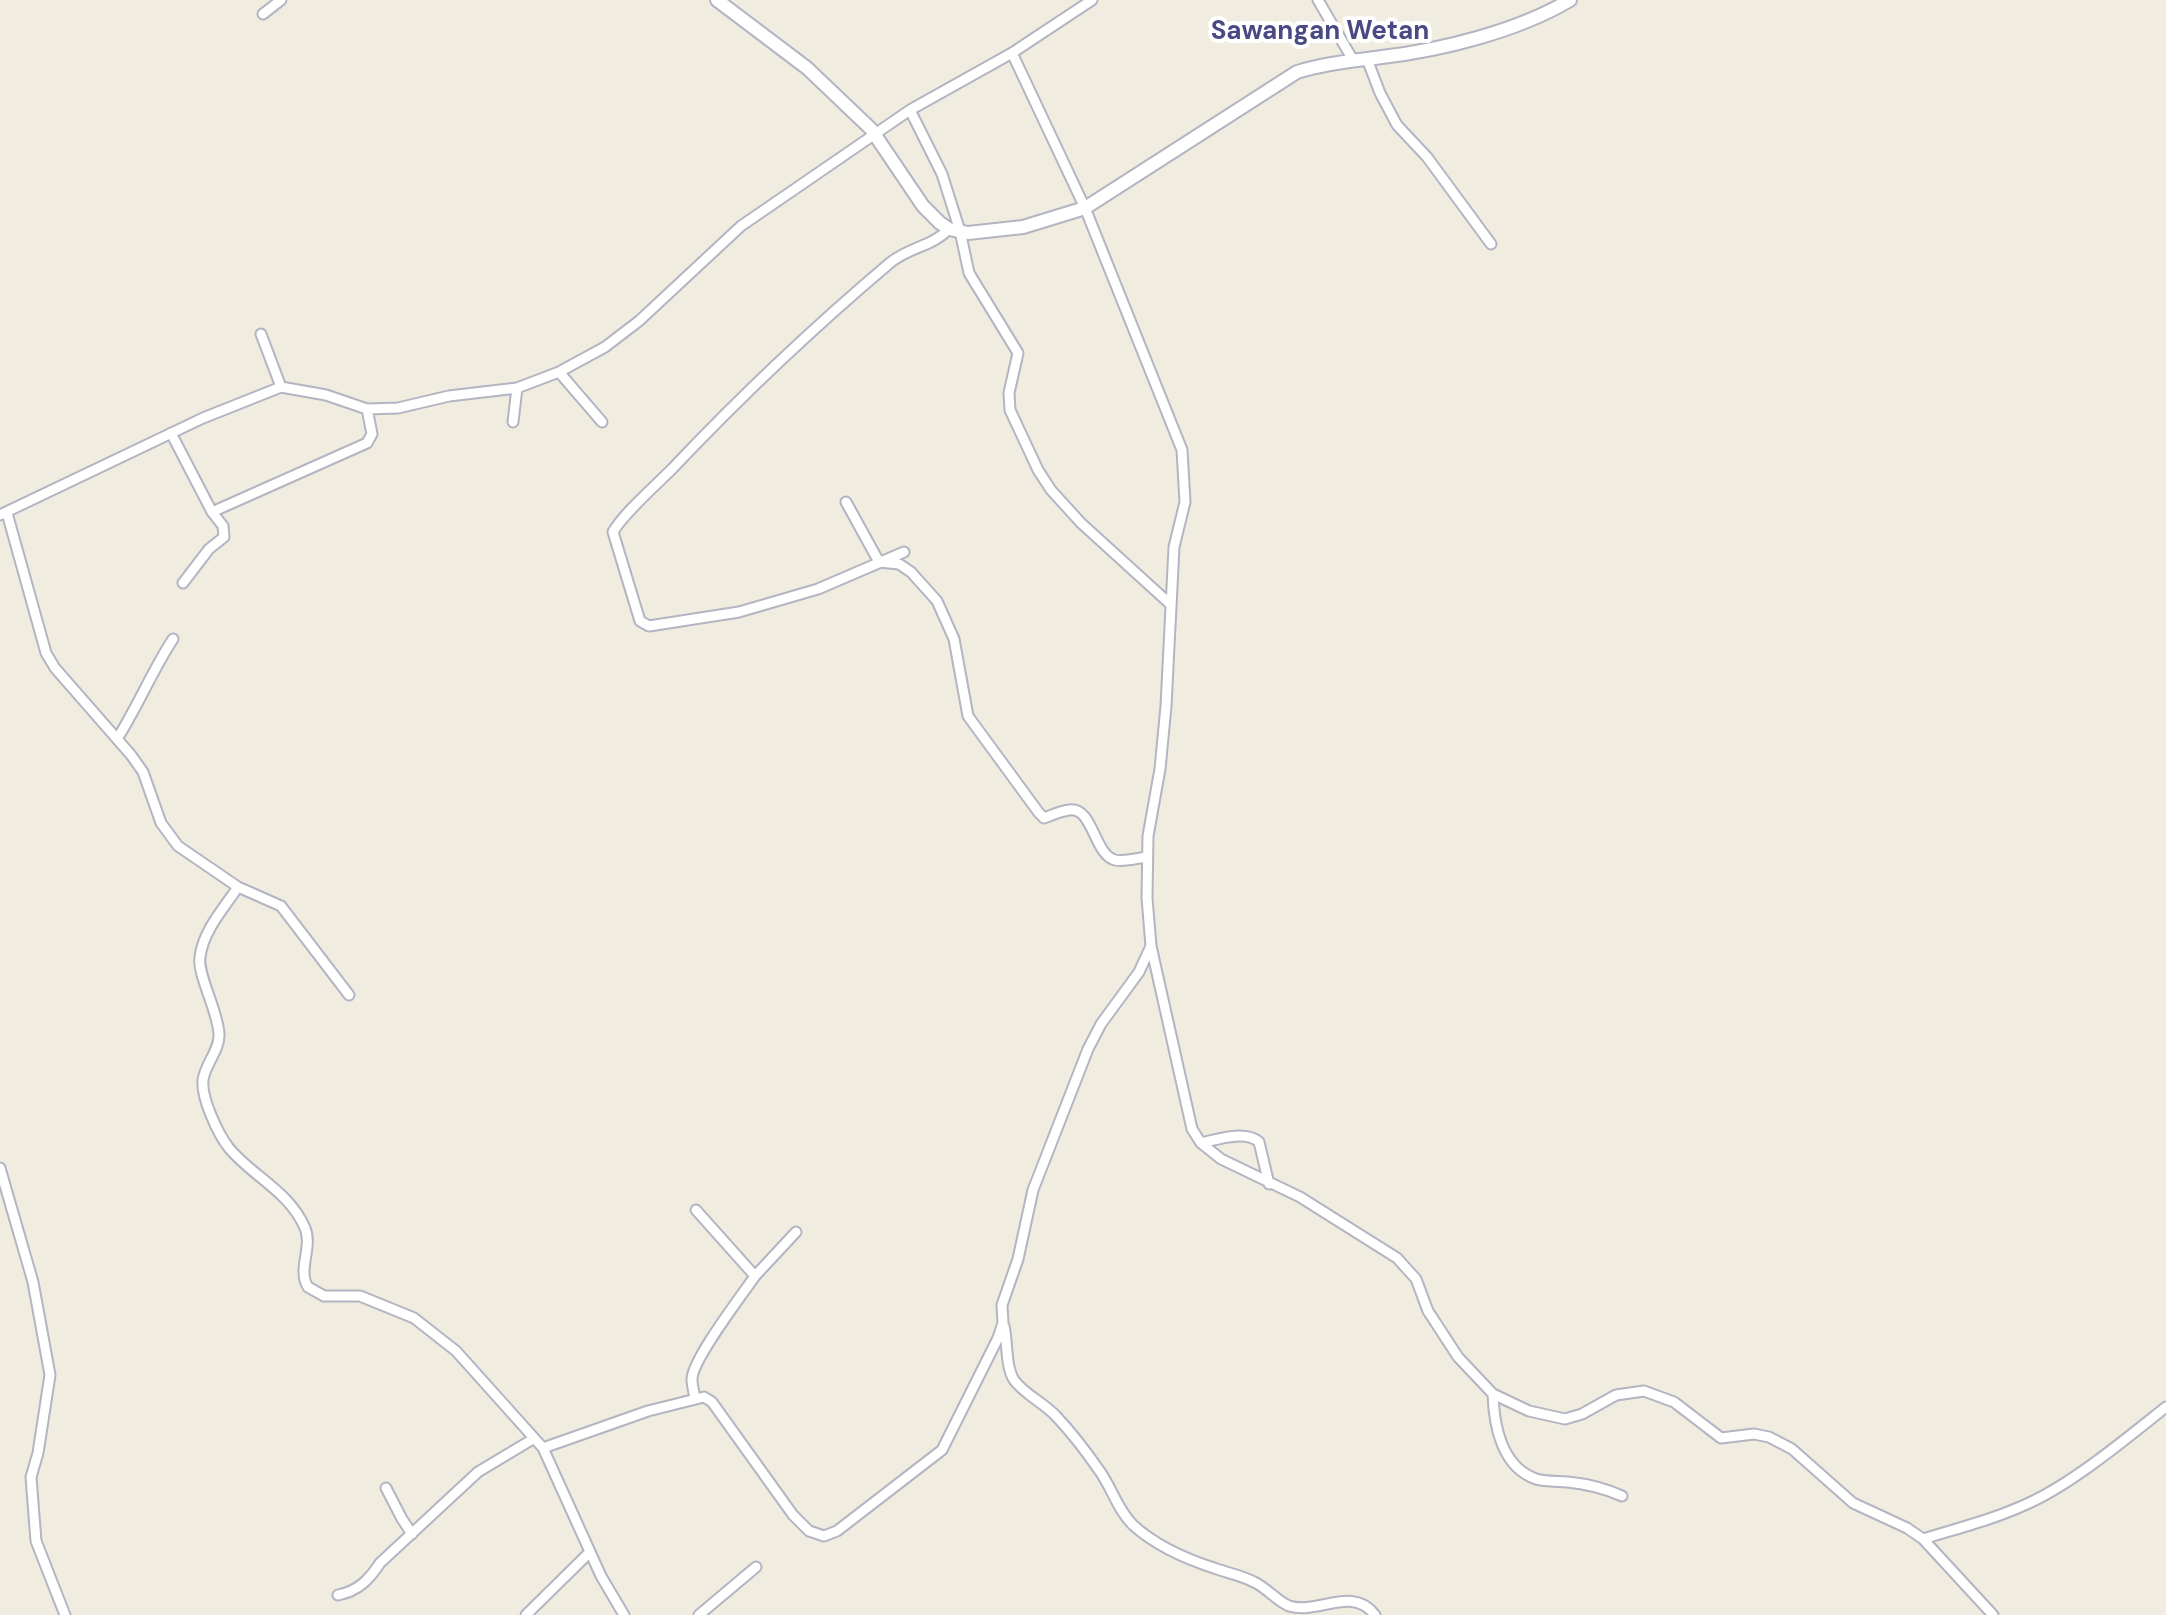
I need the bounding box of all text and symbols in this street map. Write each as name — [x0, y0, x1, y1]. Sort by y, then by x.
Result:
district label: Sawangan Wetan — [1211, 16, 1429, 48]

